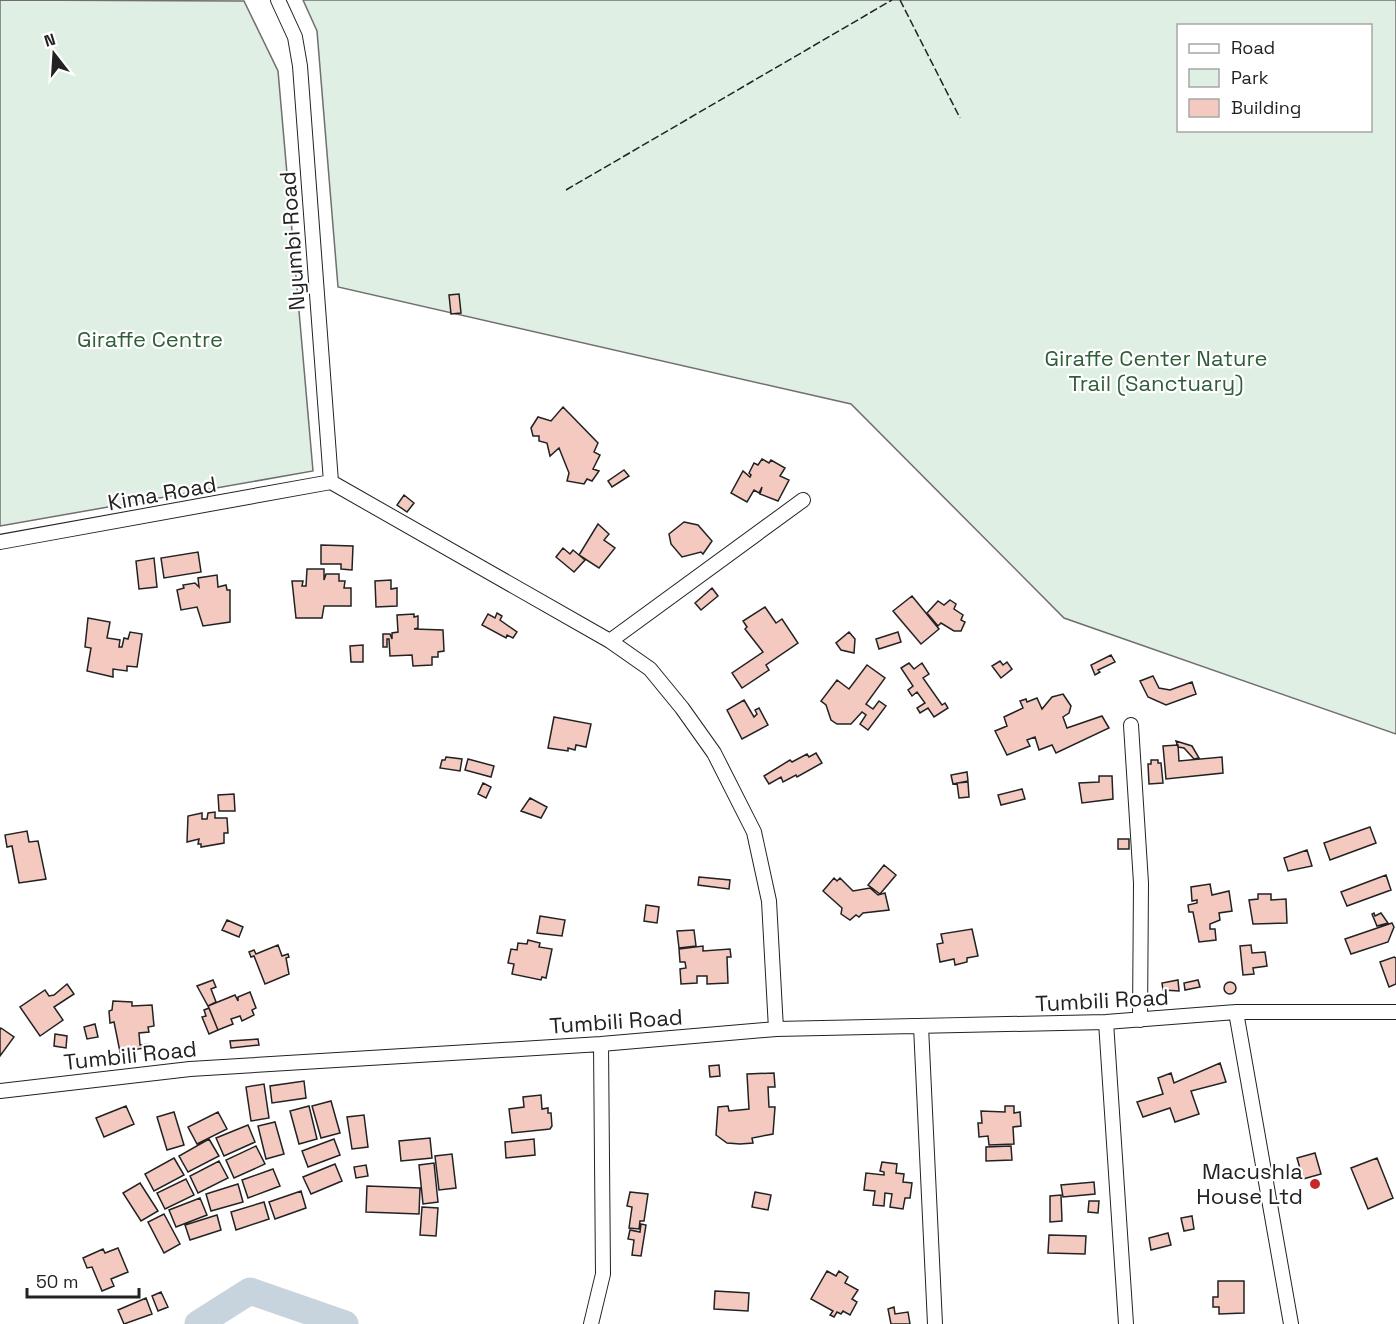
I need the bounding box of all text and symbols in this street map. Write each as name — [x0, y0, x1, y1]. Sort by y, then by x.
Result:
north arrow — [24, 24, 84, 84]
legend — [1177, 24, 1372, 132]
text: N — [42, 29, 58, 52]
text: Road — [1231, 36, 1275, 59]
text: Park — [1231, 66, 1269, 89]
text: Building — [1231, 96, 1301, 119]
street label: Nyumbi Road — [273, 170, 311, 312]
park label: Giraffe Centre — [77, 325, 223, 353]
park label: Giraffe Center Nature Trail (Sanctuary) — [1045, 344, 1267, 397]
street label: Kima Road — [105, 470, 219, 516]
street label: Tumbili Road — [1035, 983, 1169, 1017]
street label: Tumbili Road — [548, 1002, 684, 1040]
street label: Tumbili Road — [62, 1034, 198, 1076]
place label: Macushla House Ltd — [1196, 1157, 1303, 1210]
marker: Macushla House Ltd — [1308, 1177, 1322, 1191]
scale bar — [27, 1261, 140, 1299]
text: 50 m — [36, 1270, 78, 1293]

